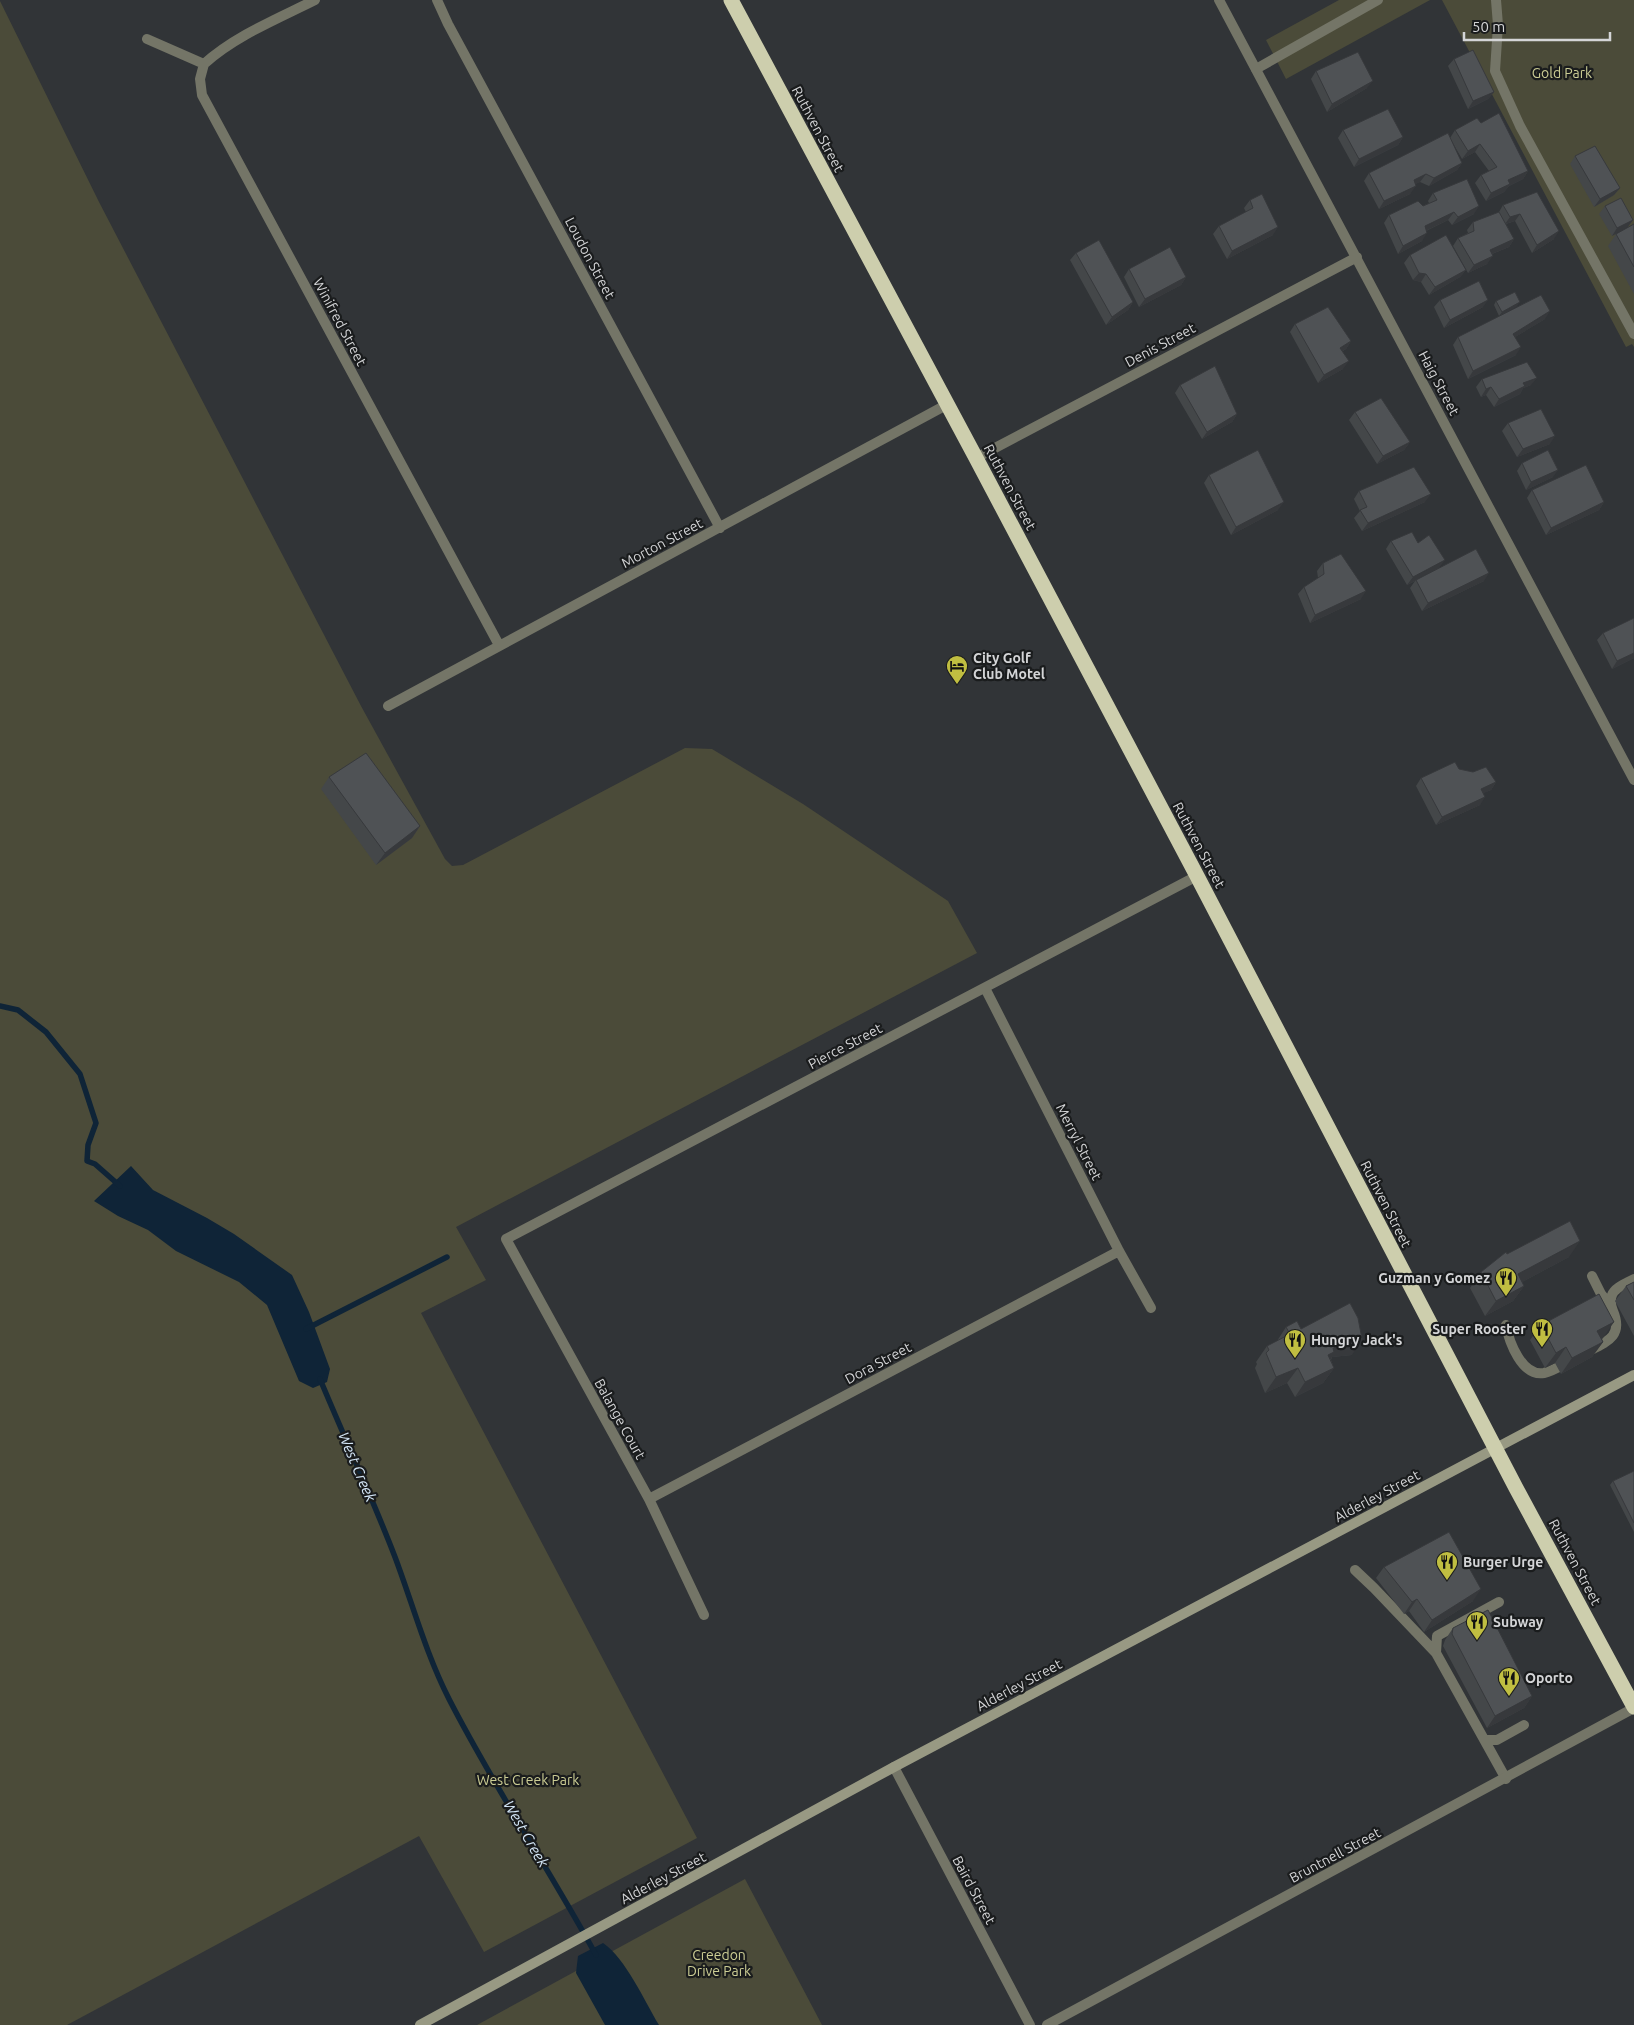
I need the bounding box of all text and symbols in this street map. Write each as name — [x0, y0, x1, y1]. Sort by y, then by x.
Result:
scale bar — [1464, 10, 1610, 42]
text: 50 m — [1472, 18, 1505, 35]
park label: Gold Park — [1532, 65, 1592, 81]
street label: Ruthven Street — [789, 83, 848, 175]
street label: Loudon Street — [562, 215, 618, 302]
street label: Winifred Street — [310, 275, 370, 369]
street label: Denis Street — [1122, 320, 1198, 370]
street label: Haig Street — [1415, 348, 1463, 418]
street label: Ruthven Street — [981, 441, 1040, 533]
street label: Morton Street — [619, 515, 706, 571]
place label: City Golf Club Motel — [973, 650, 1045, 682]
hotel icon: City Golf Club Motel — [945, 654, 969, 685]
street label: Ruthven Street — [1170, 799, 1229, 891]
street label: Pierce Street — [805, 1020, 885, 1072]
street label: Merryl Street — [1053, 1101, 1105, 1183]
street label: Ruthven Street — [1357, 1158, 1415, 1250]
restaurant icon: Guzman y Gomez — [1494, 1266, 1518, 1297]
place label: Guzman y Gomez — [1378, 1270, 1490, 1286]
restaurant icon: Super Rooster — [1530, 1317, 1554, 1348]
place label: Super Rooster — [1432, 1321, 1526, 1337]
restaurant icon: Hungry Jack's — [1283, 1328, 1307, 1359]
place label: Hungry Jack's — [1311, 1332, 1403, 1348]
street label: Dora Street — [842, 1339, 914, 1387]
street label: Balange Court — [591, 1376, 649, 1462]
water label: West Creek — [335, 1429, 380, 1505]
street label: Alderley Street — [1332, 1467, 1423, 1525]
street label: Ruthven Street — [1546, 1516, 1605, 1608]
restaurant icon: Burger Urge — [1435, 1550, 1459, 1581]
place label: Burger Urge — [1463, 1554, 1543, 1570]
restaurant icon: Subway — [1465, 1610, 1489, 1641]
place label: Subway — [1493, 1614, 1544, 1630]
street label: Alderley Street — [974, 1656, 1065, 1714]
restaurant icon: Oporto — [1497, 1666, 1521, 1697]
place label: Oporto — [1525, 1670, 1573, 1686]
park label: West Creek Park — [477, 1772, 579, 1788]
water label: West Creek — [501, 1797, 553, 1870]
street label: Bruntnell Street — [1287, 1824, 1384, 1886]
street label: Alderley Street — [618, 1849, 709, 1907]
street label: Baird Street — [949, 1853, 999, 1927]
park label: Creedon Drive Park — [687, 1947, 751, 1979]

